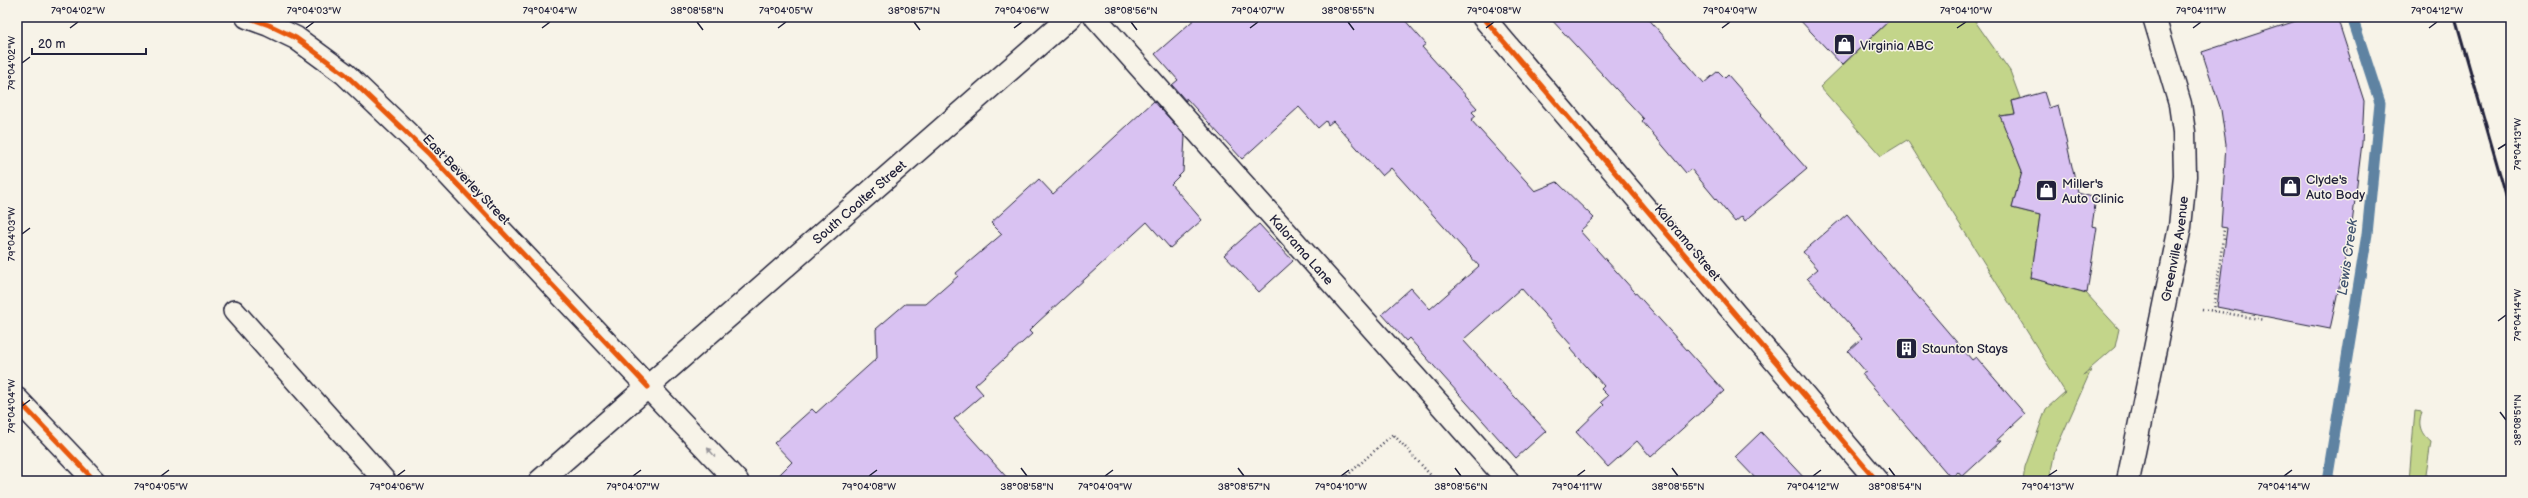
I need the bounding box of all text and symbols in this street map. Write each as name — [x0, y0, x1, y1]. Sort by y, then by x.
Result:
text: 79°04'02"W — [51, 5, 105, 17]
text: 79°04'03"W — [287, 5, 341, 17]
text: 79°04'04"W — [523, 5, 577, 17]
text: 38°08'58"N — [670, 5, 724, 17]
text: 79°04'05"W — [759, 5, 813, 17]
text: 38°08'57"N — [888, 5, 940, 17]
text: 79°04'06"W — [995, 5, 1049, 17]
text: 38°08'56"N — [1104, 5, 1158, 17]
text: 79°04'07"W — [1231, 5, 1285, 17]
text: 38°08'55"N — [1321, 5, 1375, 17]
text: 79°04'08"W — [1467, 5, 1521, 17]
text: 79°04'09"W — [1703, 5, 1757, 17]
text: 79°04'10"W — [1940, 5, 1992, 17]
text: 79°04'11"W — [2176, 5, 2226, 17]
text: 79°04'12"W — [2411, 5, 2463, 17]
scale bar — [32, 30, 146, 56]
shop icon: Virginia ABC — [1831, 32, 1857, 58]
text: 79°04'02"W — [6, 36, 18, 90]
text: 20 m — [38, 37, 65, 52]
place label: Virginia ABC — [1860, 38, 1933, 54]
text: 79°04'13"W — [2512, 118, 2524, 170]
street label: East Beverley Street — [419, 131, 513, 228]
street label: South Coalter Street — [810, 157, 910, 248]
place label: Clyde's Auto Body — [2306, 172, 2365, 203]
shop icon: Clyde's Auto Body — [2277, 173, 2303, 199]
place label: Miller's Auto Clinic — [2062, 176, 2124, 207]
shop icon: Miller's Auto Clinic — [2034, 177, 2060, 203]
street label: Greenville Avenue — [2158, 195, 2192, 303]
street label: Kalorama Street — [1651, 201, 1724, 284]
text: 79°04'03"W — [6, 207, 18, 261]
street label: Kalorama Lane — [1266, 211, 1337, 289]
water label: Lewis Creek — [2334, 217, 2361, 296]
text: 79°04'14"W — [2512, 289, 2524, 341]
building icon: Staunton Stays — [1893, 335, 1919, 361]
place label: Staunton Stays — [1922, 341, 2009, 357]
text: 79°04'04"W — [6, 379, 18, 433]
text: 38°08'51"N — [2512, 394, 2524, 446]
one-way arrow — [706, 447, 716, 457]
text: 79°04'05"W — [134, 481, 188, 493]
text: 79°04'06"W — [370, 481, 424, 493]
text: 79°04'07"W — [606, 481, 660, 493]
text: 79°04'08"W — [842, 481, 896, 493]
text: 38°08'58"N — [1000, 481, 1054, 493]
text: 79°04'09"W — [1078, 481, 1132, 493]
text: 38°08'57"N — [1218, 481, 1270, 493]
text: 79°04'10"W — [1315, 481, 1367, 493]
text: 38°08'56"N — [1434, 481, 1488, 493]
text: 79°04'11"W — [1552, 481, 1602, 493]
text: 38°08'55"N — [1651, 481, 1705, 493]
text: 79°04'12"W — [1787, 481, 1839, 493]
text: 38°08'54"N — [1868, 481, 1922, 493]
text: 79°04'13"W — [2022, 481, 2074, 493]
text: 79°04'14"W — [2258, 481, 2310, 493]

